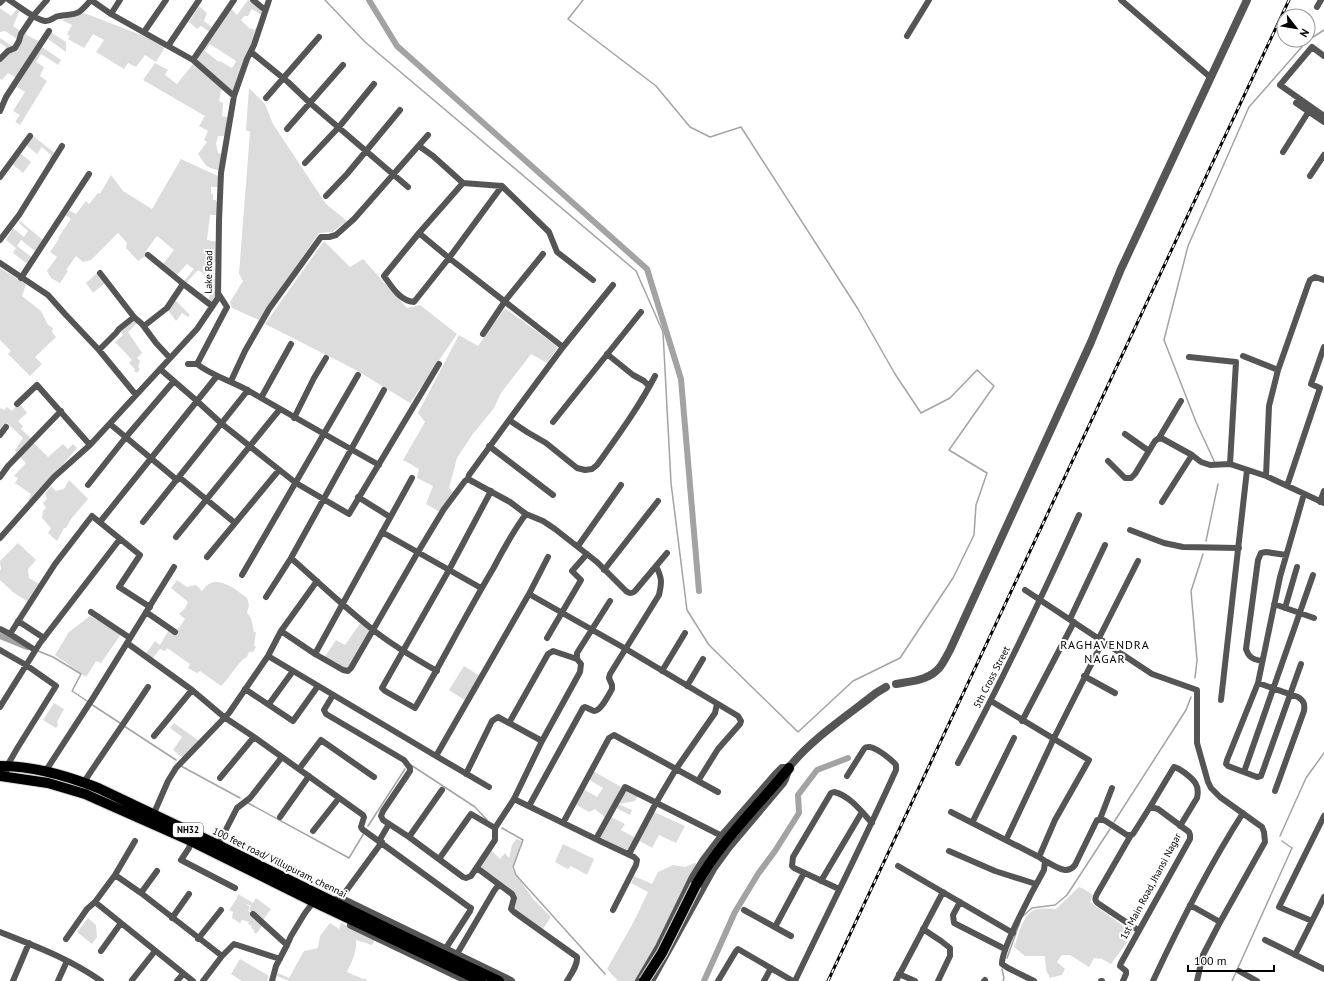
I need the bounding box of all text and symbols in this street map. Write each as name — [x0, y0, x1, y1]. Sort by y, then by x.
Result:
north arrow — [1276, 8, 1316, 48]
text: N — [1297, 26, 1312, 40]
street label: Lake Road — [202, 250, 215, 294]
district label: RAGHAVENDRA NAGAR — [1060, 637, 1150, 666]
street label: 5th Cross Street — [970, 643, 1013, 710]
road number: NH32 — [173, 823, 203, 837]
street label: 100 feet road/ Villupuram, chennai — [210, 824, 349, 901]
street label: 1st Main Road, Jhansi Nagar — [1117, 830, 1184, 942]
scale bar — [1188, 947, 1274, 973]
text: 100 m — [1194, 953, 1227, 968]

